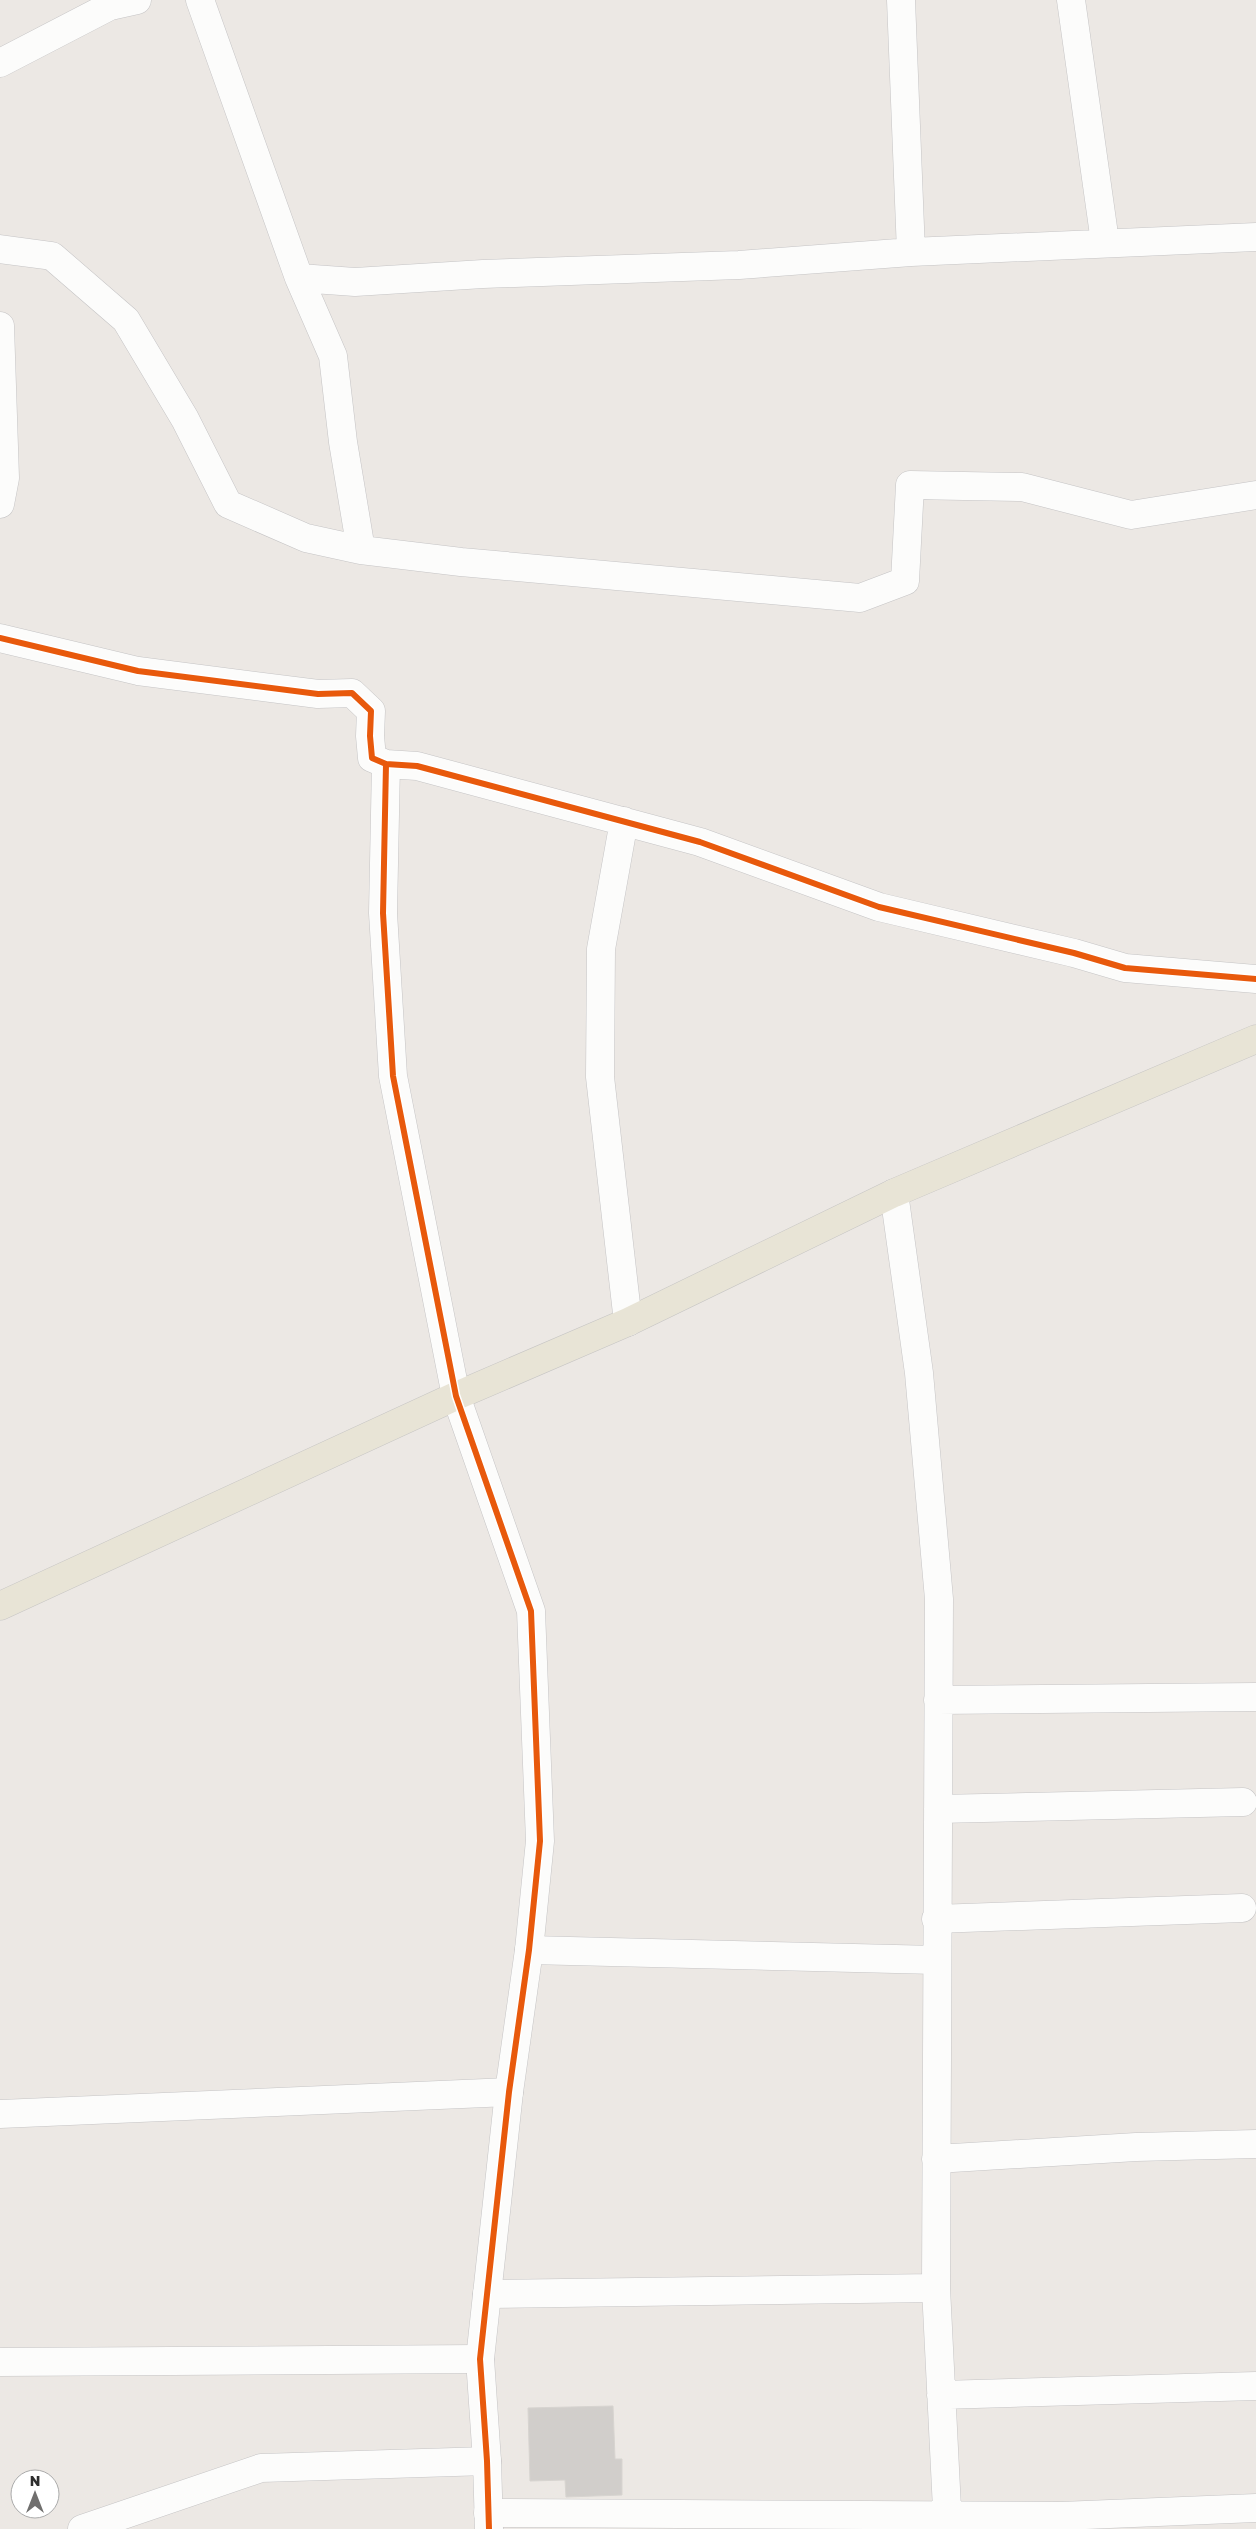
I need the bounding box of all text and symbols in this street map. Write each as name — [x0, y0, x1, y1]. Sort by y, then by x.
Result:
north arrow — [10, 2469, 60, 2519]
text: N — [30, 2472, 40, 2489]

